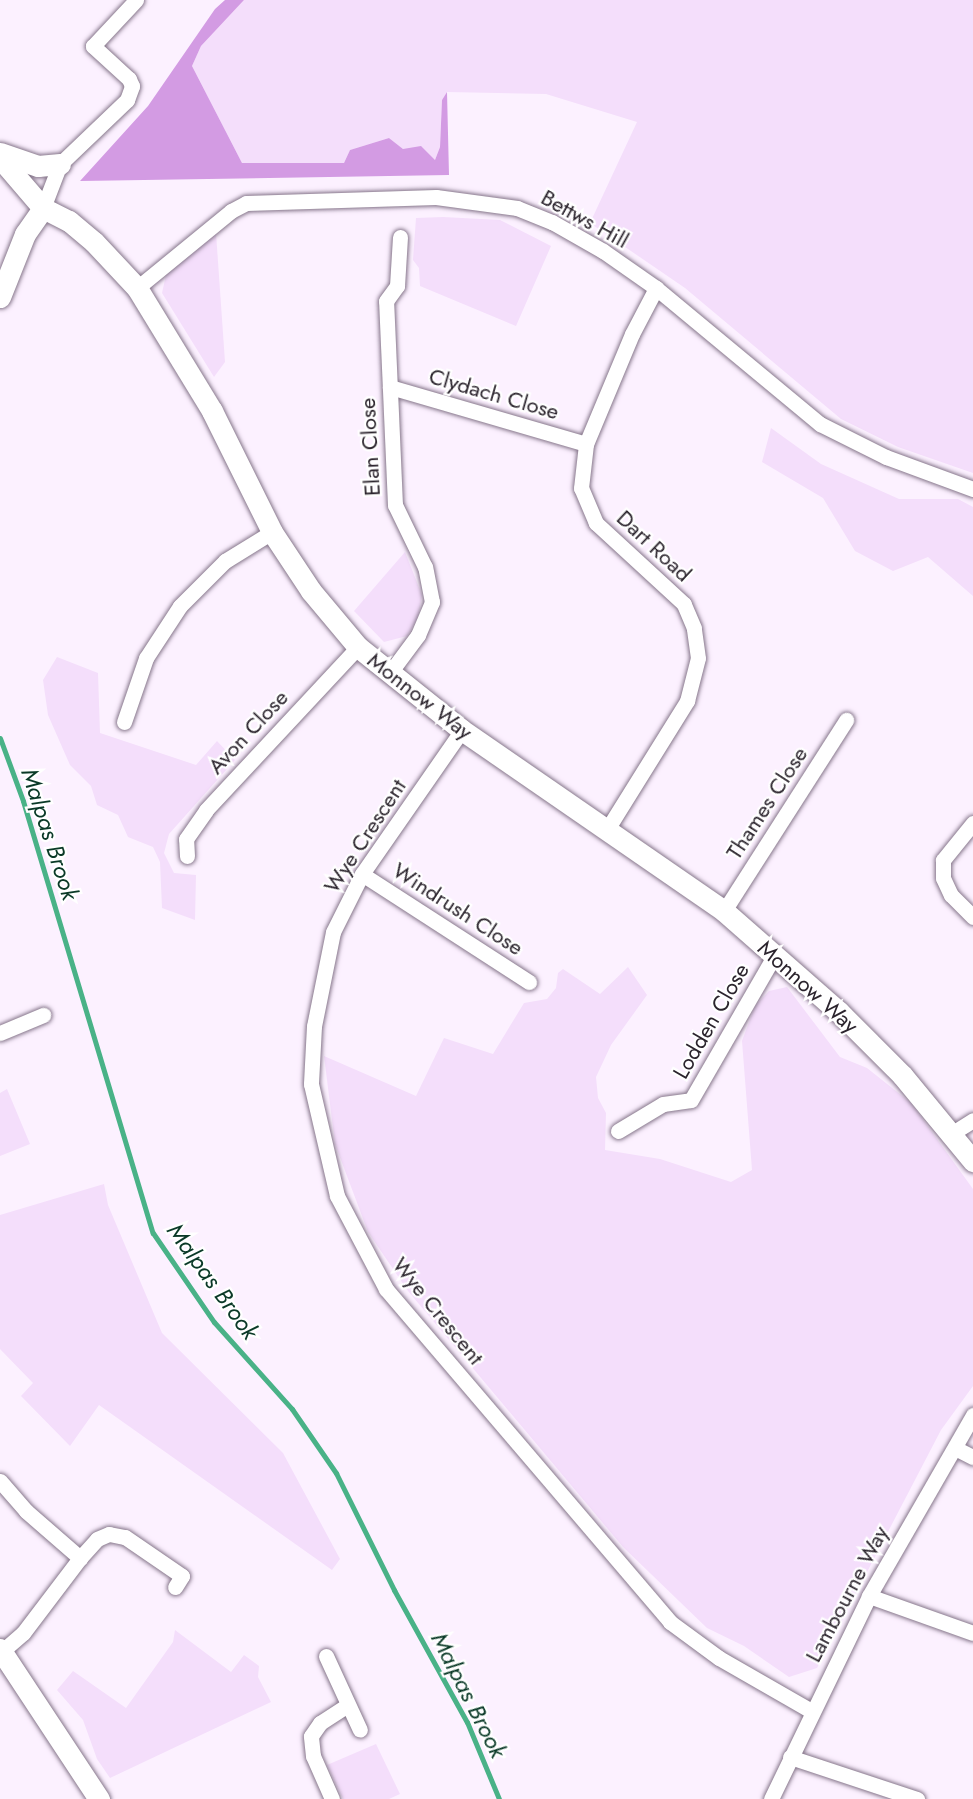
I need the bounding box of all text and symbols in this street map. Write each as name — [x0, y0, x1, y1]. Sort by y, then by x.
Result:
street label: Bettws Hill — [537, 184, 633, 254]
street label: Clydach Close — [426, 363, 562, 425]
street label: Elan Close — [354, 397, 386, 497]
street label: Dart Road — [611, 505, 697, 587]
street label: Monnow Way — [362, 647, 478, 745]
street label: Avon Close — [202, 685, 294, 779]
street label: Thames Close — [721, 742, 813, 864]
water label: Malpas Brook — [15, 764, 85, 904]
street label: Wye Crescent — [318, 774, 412, 898]
street label: Windrush Close — [388, 857, 528, 961]
street label: Monnow Way — [752, 935, 864, 1039]
street label: Lodden Close — [667, 959, 755, 1083]
water label: Malpas Brook — [161, 1217, 265, 1345]
street label: Wye Crescent — [387, 1252, 489, 1370]
street label: Lambourne Way — [800, 1521, 894, 1667]
water label: Malpas Brook — [425, 1627, 513, 1763]

